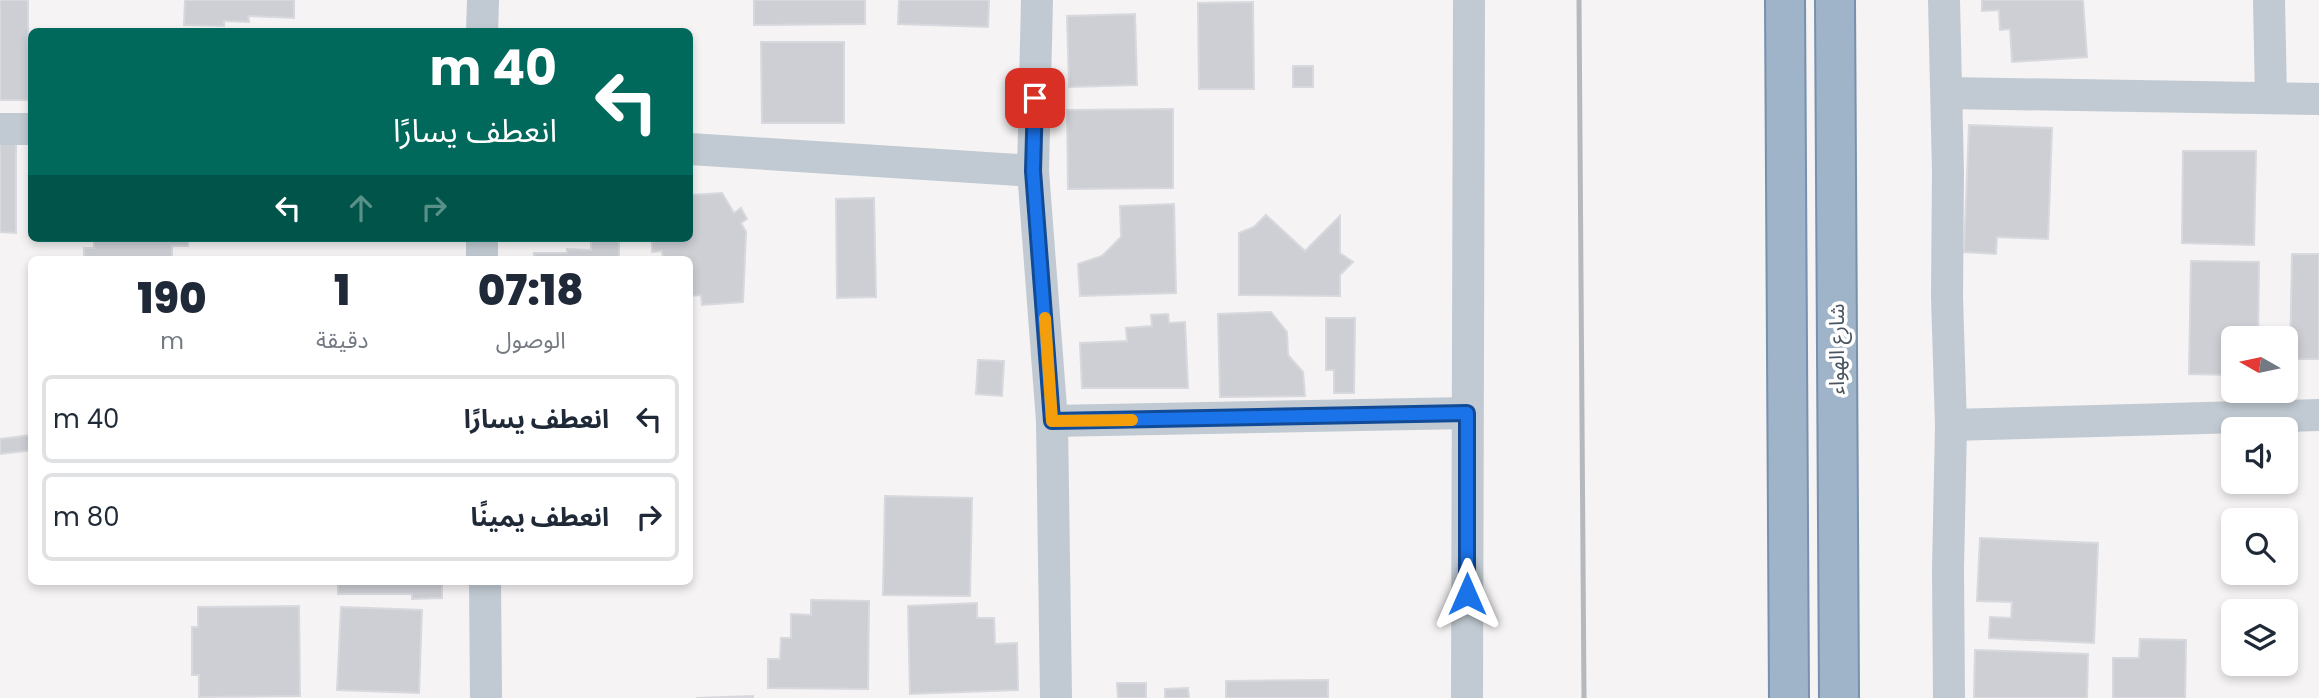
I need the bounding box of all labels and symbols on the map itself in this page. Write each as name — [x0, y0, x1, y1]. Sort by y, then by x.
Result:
pin — [1005, 68, 1065, 128]
street label: شارع الهواء — [1822, 303, 1852, 395]
north arrow — [2221, 326, 2298, 402]
position arrow — [1430, 557, 1504, 631]

